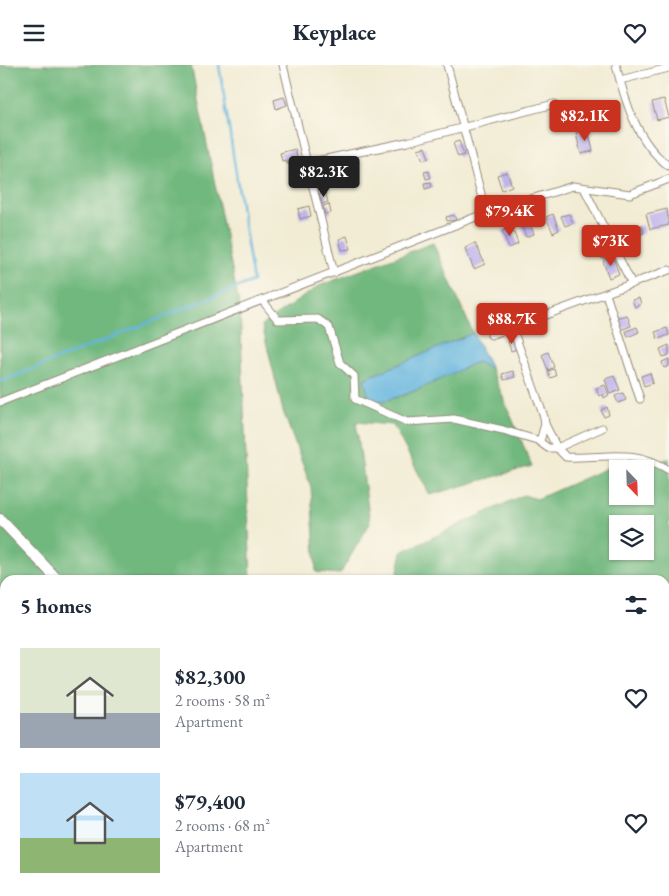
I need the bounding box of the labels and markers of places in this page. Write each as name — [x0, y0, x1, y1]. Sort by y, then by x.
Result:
pin: $82.1K — [544, 99, 626, 142]
pin: $82.3K — [283, 155, 365, 198]
pin: $79.4K — [469, 195, 551, 237]
pin: $73K — [581, 225, 641, 267]
pin: $88.7K — [471, 303, 553, 345]

